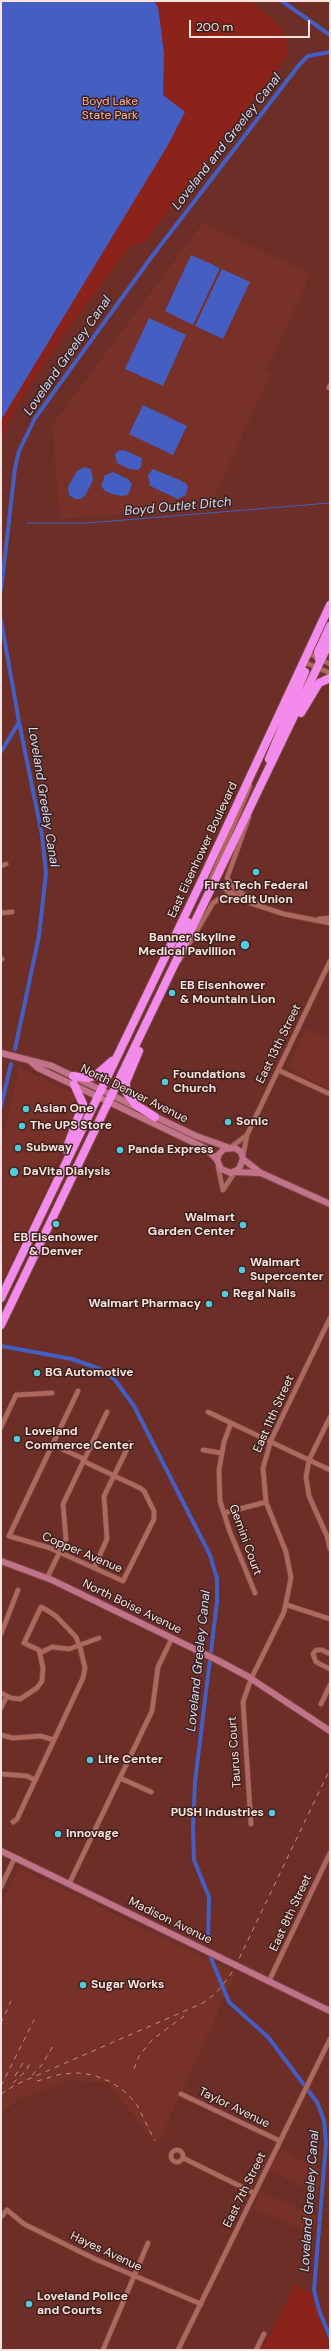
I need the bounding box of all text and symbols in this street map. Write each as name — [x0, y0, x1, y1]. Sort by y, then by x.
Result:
scale bar — [191, 12, 312, 38]
text: 200 m — [196, 19, 233, 35]
water label: Loveland and Greeley Canal — [169, 71, 285, 213]
park label: Boyd Lake State Park — [82, 95, 138, 123]
water label: Loveland Greeley Canal — [21, 293, 115, 419]
water label: Boyd Outlet Ditch — [124, 495, 232, 519]
water label: Loveland Greeley Canal — [24, 726, 62, 868]
street label: East Eisenhower Boulevard — [165, 780, 241, 920]
marker: First Tech Federal Credit Union — [251, 867, 261, 877]
place label: First Tech Federal Credit Union — [204, 879, 308, 907]
place label: Banner Skyline Medical Pavillion — [138, 931, 236, 959]
marker: Banner Skyline Medical Pavillion — [239, 939, 251, 951]
place label: EB Eisenhower & Mountain Lion — [180, 979, 275, 1007]
marker: EB Eisenhower & Mountain Lion — [167, 988, 177, 998]
street label: East 13th Street — [254, 1002, 304, 1086]
street label: North Denver Avenue — [78, 1062, 190, 1126]
place label: Foundations Church — [173, 1068, 246, 1096]
marker: Foundations Church — [160, 1077, 170, 1087]
place label: Asian One — [34, 1102, 93, 1116]
marker: Asian One — [21, 1104, 31, 1114]
place label: Sonic — [236, 1115, 269, 1129]
marker: Sonic — [223, 1117, 233, 1127]
place label: The UPS Store — [30, 1119, 112, 1133]
marker: The UPS Store — [17, 1121, 27, 1131]
place label: Subway — [26, 1141, 72, 1155]
marker: Subway — [13, 1143, 23, 1153]
place label: Panda Express — [128, 1143, 214, 1157]
marker: Panda Express — [115, 1145, 125, 1155]
place label: DaVita Dialysis — [23, 1165, 110, 1179]
marker: DaVita Dialysis — [8, 1166, 20, 1178]
place label: Walmart Garden Center — [148, 1211, 235, 1239]
marker: EB Eisenhower & Denver — [51, 1219, 61, 1229]
marker: Walmart Garden Center — [238, 1220, 248, 1230]
place label: EB Eisenhower & Denver — [13, 1231, 99, 1259]
place label: Walmart Supercenter — [250, 1256, 324, 1284]
marker: Walmart Supercenter — [237, 1265, 247, 1275]
place label: Regal Nails — [233, 1287, 296, 1301]
marker: Regal Nails — [220, 1289, 230, 1299]
place label: Walmart Pharmacy — [88, 1297, 201, 1311]
marker: Walmart Pharmacy — [204, 1299, 214, 1309]
place label: BG Automotive — [45, 1366, 134, 1380]
marker: BG Automotive — [32, 1368, 42, 1378]
street label: East 11th Street — [250, 1373, 298, 1455]
place label: Loveland Commerce Center — [25, 1425, 134, 1453]
marker: Loveland Commerce Center — [12, 1434, 22, 1444]
street label: Gemini Court — [226, 1503, 264, 1577]
street label: Copper Avenue — [40, 1530, 124, 1576]
street label: North Boise Avenue — [80, 1577, 184, 1637]
water label: Loveland Greeley Canal — [184, 1590, 214, 1732]
street label: Taurus Court — [225, 1716, 245, 1788]
place label: Life Center — [98, 1753, 163, 1767]
marker: Life Center — [85, 1755, 95, 1765]
place label: PUSH Industries — [171, 1806, 264, 1820]
marker: PUSH Industries — [267, 1808, 277, 1818]
place label: Innovage — [66, 1827, 119, 1841]
marker: Innovage — [53, 1829, 63, 1839]
street label: East 8th Street — [267, 1872, 315, 1954]
street label: Madison Avenue — [126, 1895, 214, 1947]
place label: Sugar Works — [91, 1978, 164, 1992]
marker: Sugar Works — [78, 1980, 88, 1990]
street label: Taylor Avenue — [196, 2085, 272, 2131]
water label: Loveland Greeley Canal — [297, 2130, 323, 2272]
street label: East 7th Street — [221, 2150, 269, 2230]
street label: Hayes Avenue — [68, 2229, 144, 2275]
place label: Loveland Police and Courts — [37, 2290, 128, 2318]
marker: Loveland Police and Courts — [24, 2299, 34, 2309]

